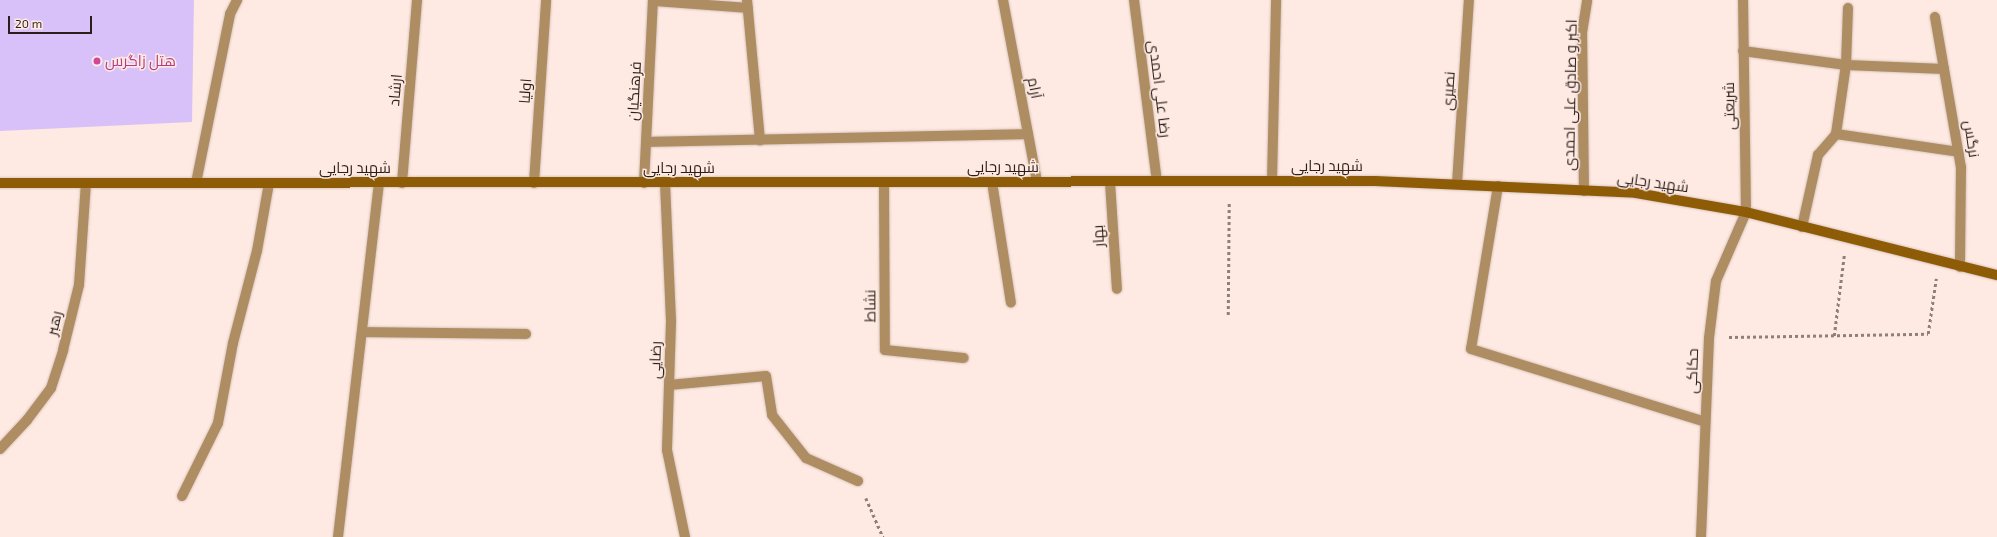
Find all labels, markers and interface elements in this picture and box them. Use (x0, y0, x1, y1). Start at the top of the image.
scale bar (10, 8, 94, 34)
text: 20 m (15, 16, 42, 30)
street label: اکبر و صادق علی احمدی (1560, 19, 1580, 171)
street label: رضا علی احمدی (1145, 39, 1175, 139)
place label: هتل زاگرس (105, 52, 176, 70)
marker: هتل زاگرس (92, 56, 102, 66)
street label: فرهنگیان (623, 61, 645, 121)
street label: نصیری (1438, 71, 1458, 111)
street label: ارشاد (385, 73, 405, 107)
street label: آرام (1024, 76, 1046, 100)
street label: اولیا (515, 78, 535, 104)
street label: شریعتی (1720, 82, 1738, 130)
street label: نرگس (1960, 119, 1984, 159)
street label: شهید رجایی (1291, 157, 1363, 175)
street label: شهید رجایی (967, 158, 1039, 176)
street label: شهید رجایی (319, 159, 391, 177)
street label: شهید رجایی (643, 159, 715, 177)
street label: شهید رجایی (1616, 168, 1690, 196)
street label: بهار (1088, 224, 1108, 248)
street label: نشاط (861, 290, 879, 322)
street label: رهبر (42, 309, 66, 337)
street label: رضایی (645, 341, 665, 379)
street label: حکاکی (1682, 348, 1702, 394)

